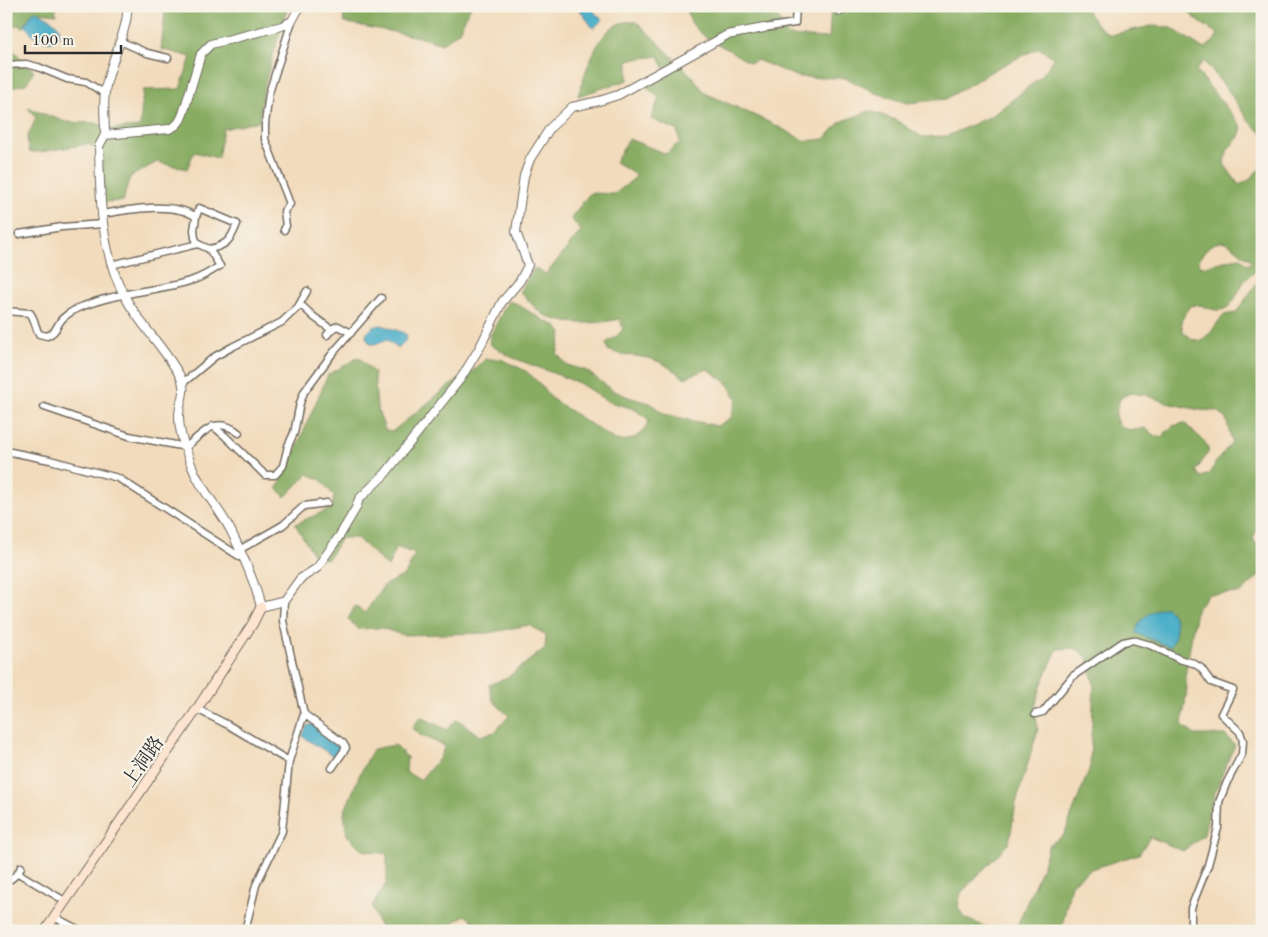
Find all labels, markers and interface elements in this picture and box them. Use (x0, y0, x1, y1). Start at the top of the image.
scale bar (25, 22, 121, 54)
text: 100 m (32, 34, 74, 49)
street label: 上洞路 (118, 732, 168, 791)

